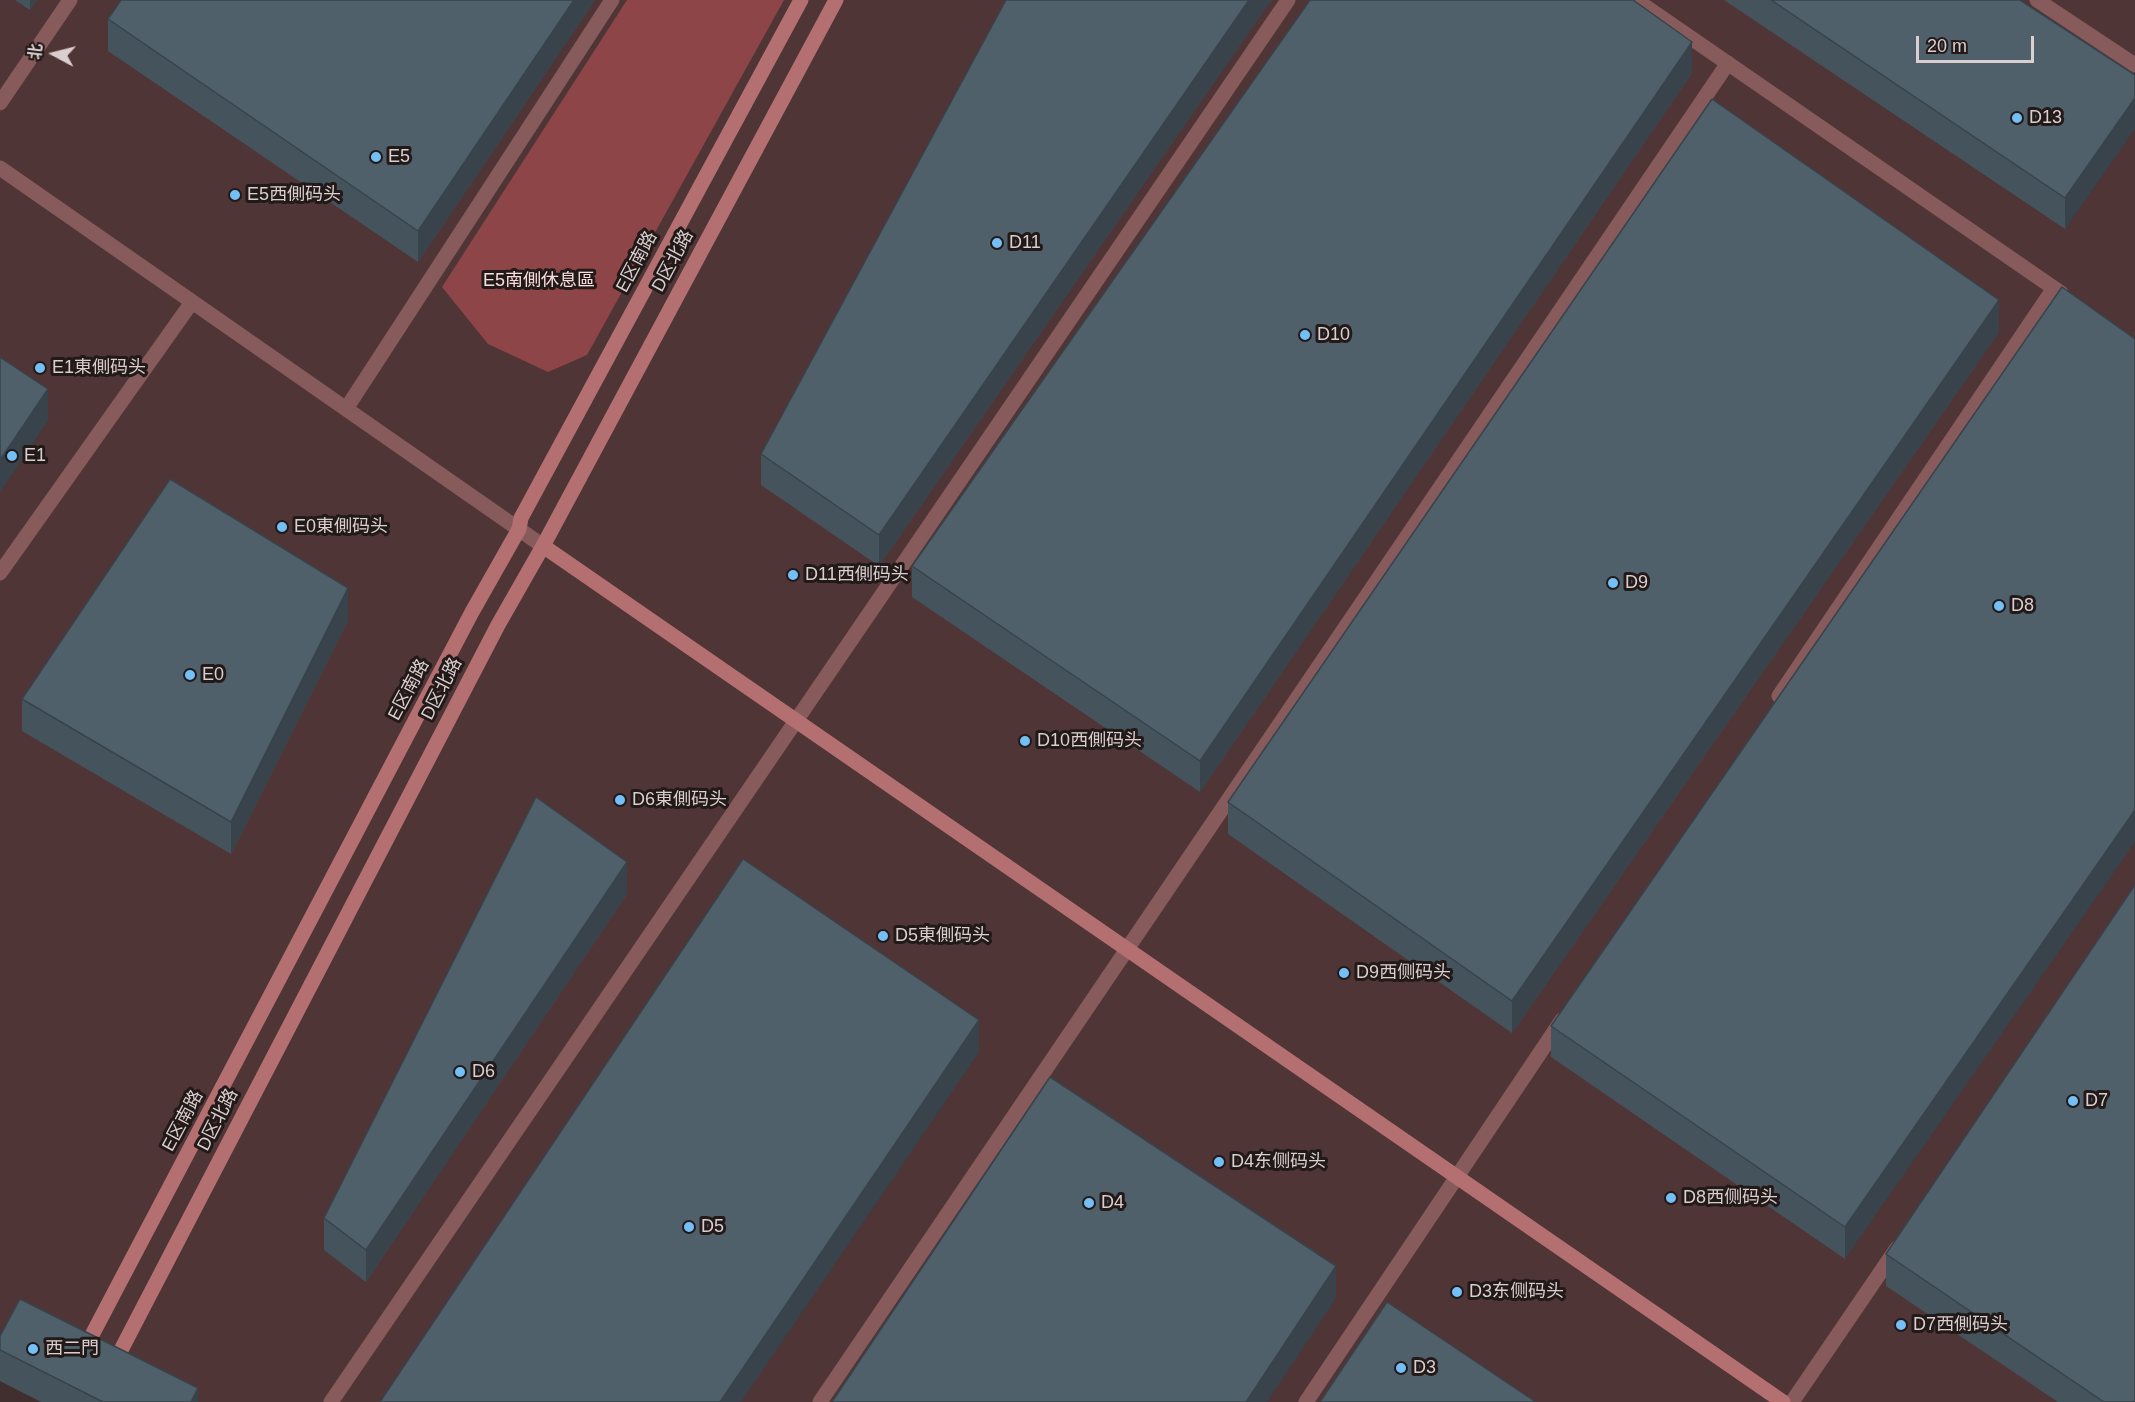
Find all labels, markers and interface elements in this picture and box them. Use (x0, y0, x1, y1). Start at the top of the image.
north arrow (24, 24, 84, 84)
scale bar (1919, 24, 2038, 62)
text: 20 m (1927, 36, 1967, 56)
text: 北 (26, 43, 45, 61)
place label: D13 (2029, 107, 2062, 129)
marker: D13 (2010, 111, 2024, 125)
place label: E5 (388, 146, 410, 168)
marker: E5 (369, 150, 383, 164)
place label: E5西側码头 (247, 184, 341, 206)
marker: E5西側码头 (228, 188, 242, 202)
street label: D区北路 (648, 226, 698, 296)
street label: E区南路 (612, 228, 662, 296)
place label: D11 (1009, 232, 1041, 254)
marker: D11 (990, 236, 1004, 250)
park label: E5南側休息區 (483, 270, 595, 292)
place label: D10 (1317, 324, 1350, 346)
marker: D10 (1298, 328, 1312, 342)
place label: E1東側码头 (52, 357, 146, 379)
marker: E1東側码头 (33, 361, 47, 375)
place label: E1 (24, 445, 46, 467)
marker: E1 (5, 449, 19, 463)
place label: E0東側码头 (294, 516, 388, 538)
marker: E0東側码头 (275, 520, 289, 534)
place label: D11西側码头 (805, 564, 909, 586)
marker: D11西側码头 (786, 568, 800, 582)
place label: D9 (1625, 572, 1648, 594)
marker: D9 (1606, 576, 1620, 590)
place label: D8 (2011, 595, 2034, 617)
marker: D8 (1992, 599, 2006, 613)
street label: D区北路 (417, 654, 467, 724)
street label: E区南路 (384, 656, 434, 724)
place label: E0 (202, 664, 224, 686)
marker: E0 (183, 668, 197, 682)
place label: D10西側码头 (1037, 730, 1142, 752)
marker: D10西側码头 (1018, 734, 1032, 748)
place label: D6東側码头 (632, 789, 727, 811)
marker: D6東側码头 (613, 793, 627, 807)
place label: D5東側码头 (895, 925, 990, 947)
marker: D5東側码头 (876, 929, 890, 943)
place label: D9西侧码头 (1356, 962, 1451, 984)
marker: D9西侧码头 (1337, 966, 1351, 980)
place label: D6 (472, 1061, 495, 1083)
marker: D6 (453, 1065, 467, 1079)
street label: D区北路 (193, 1085, 243, 1155)
street label: E区南路 (158, 1087, 208, 1155)
place label: D7 (2085, 1090, 2108, 1112)
marker: D7 (2066, 1094, 2080, 1108)
place label: D4东侧码头 (1231, 1151, 1326, 1173)
marker: D4东侧码头 (1212, 1155, 1226, 1169)
place label: D8西侧码头 (1683, 1187, 1778, 1209)
marker: D8西侧码头 (1664, 1191, 1678, 1205)
place label: D4 (1101, 1192, 1124, 1214)
marker: D4 (1082, 1196, 1096, 1210)
place label: D5 (701, 1216, 724, 1238)
marker: D5 (682, 1220, 696, 1234)
place label: D3东侧码头 (1469, 1281, 1564, 1303)
marker: D3东侧码头 (1450, 1285, 1464, 1299)
place label: D7西側码头 (1913, 1314, 2008, 1336)
marker: D7西側码头 (1894, 1318, 1908, 1332)
place label: 西二門 (45, 1338, 99, 1360)
marker: 西二門 (26, 1342, 40, 1356)
place label: D3 (1413, 1357, 1436, 1379)
marker: D3 (1394, 1361, 1408, 1375)

